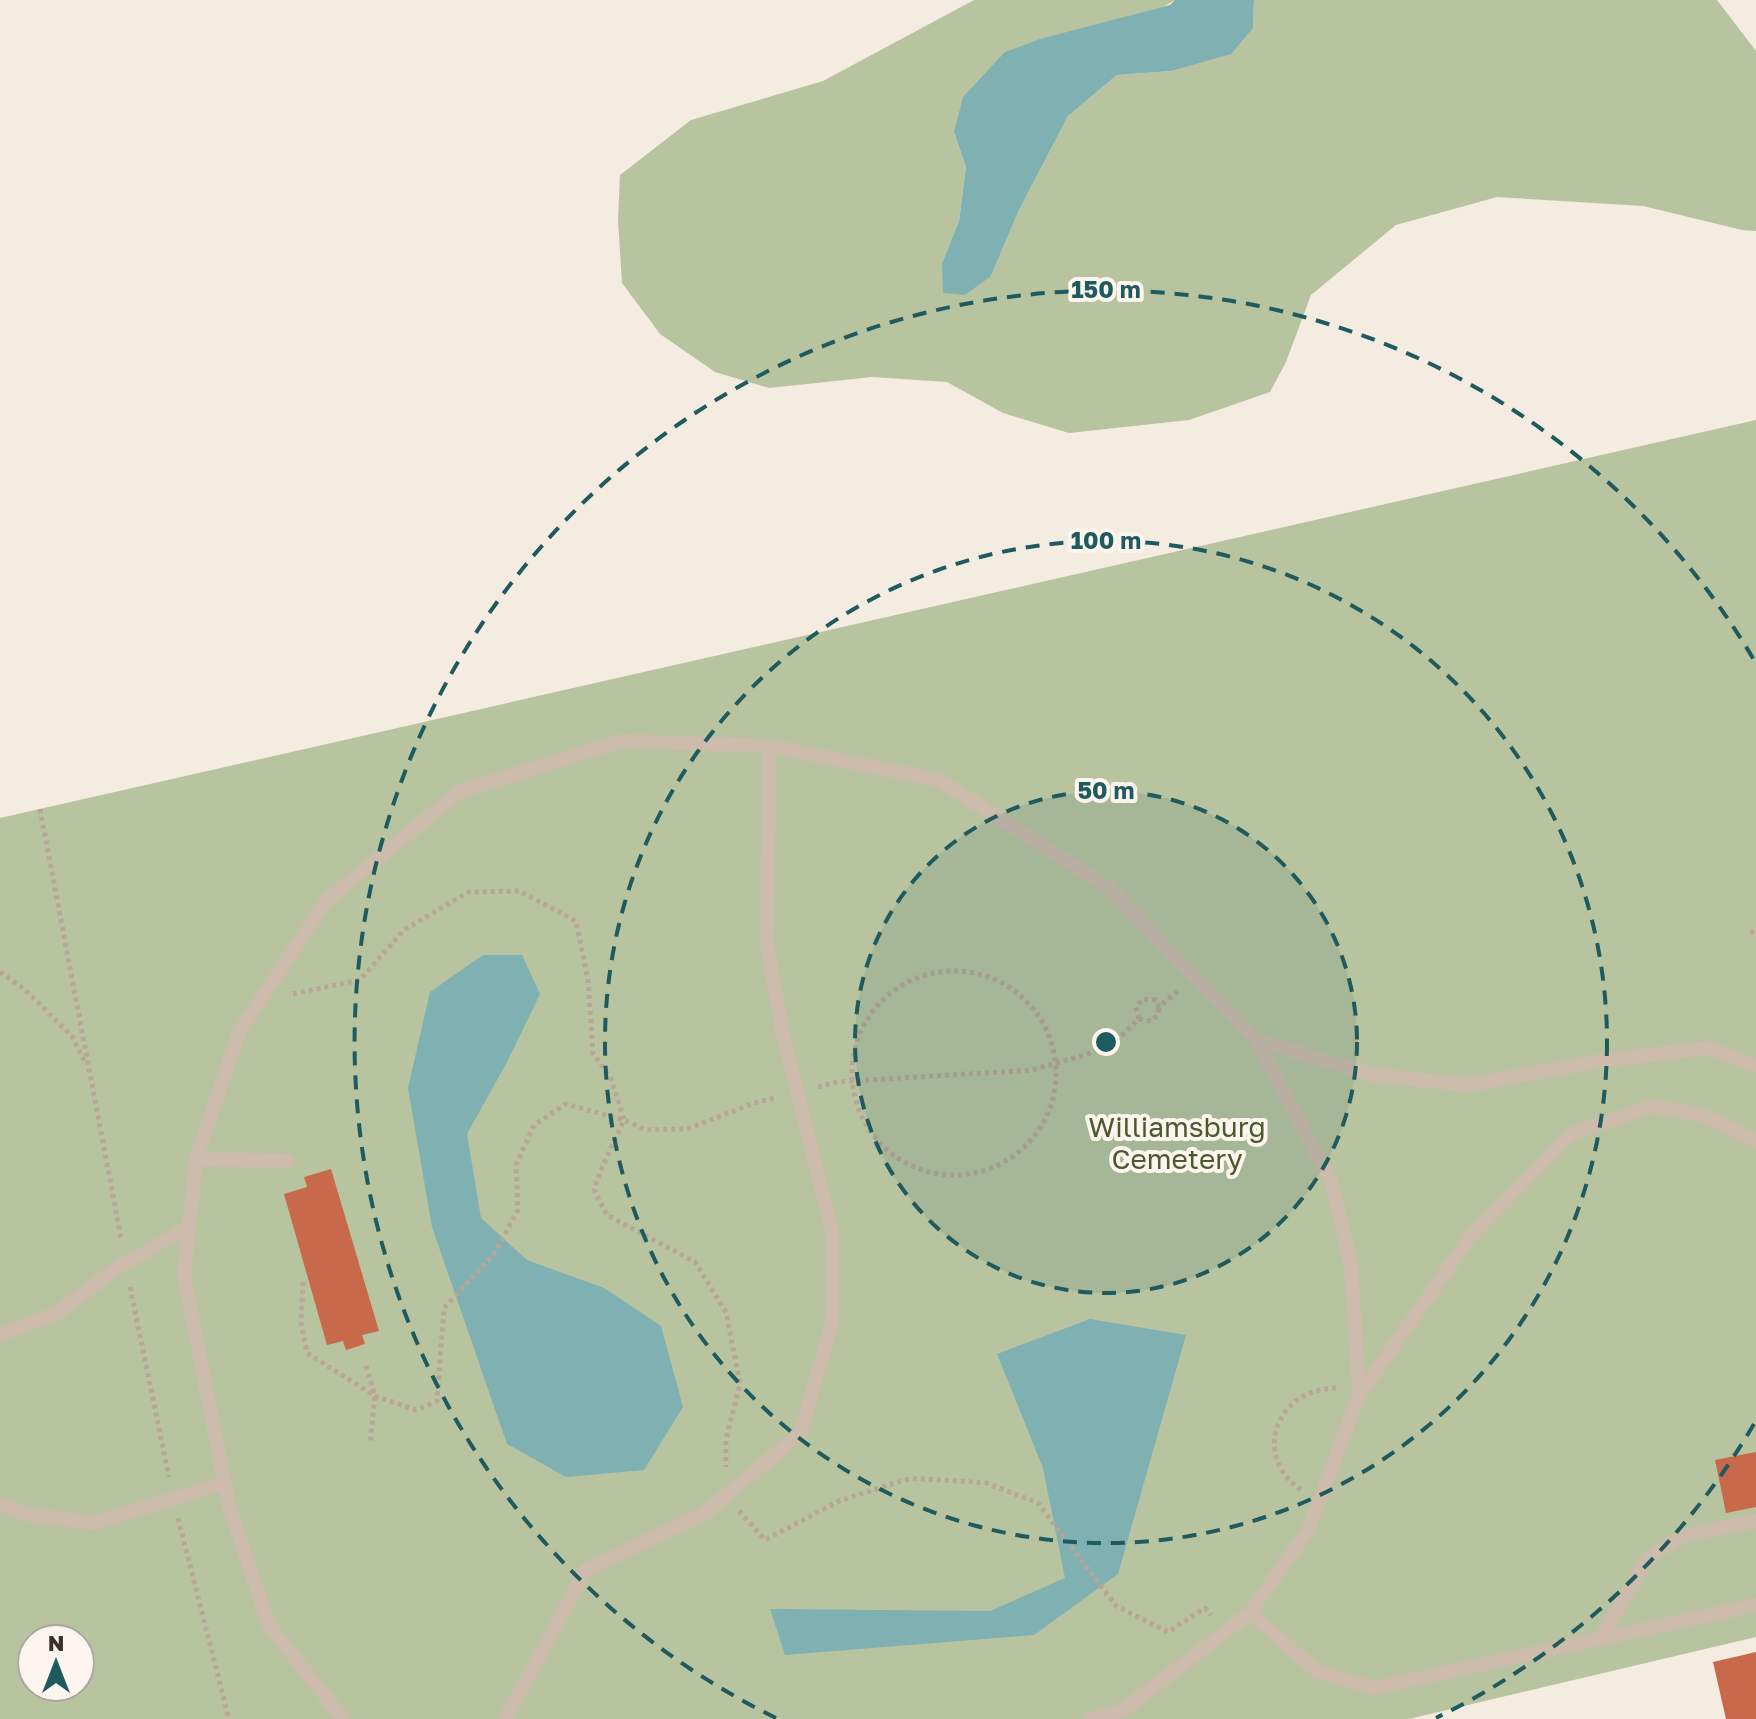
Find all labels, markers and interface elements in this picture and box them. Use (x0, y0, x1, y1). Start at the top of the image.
text: 150 m (1071, 274, 1141, 303)
text: 100 m (1071, 525, 1141, 554)
text: 50 m (1077, 775, 1135, 804)
centre of rings (1092, 1028, 1120, 1056)
park label: Williamsburg Cemetery (1088, 1110, 1266, 1175)
north arrow (16, 1623, 96, 1703)
text: N (48, 1629, 64, 1656)

